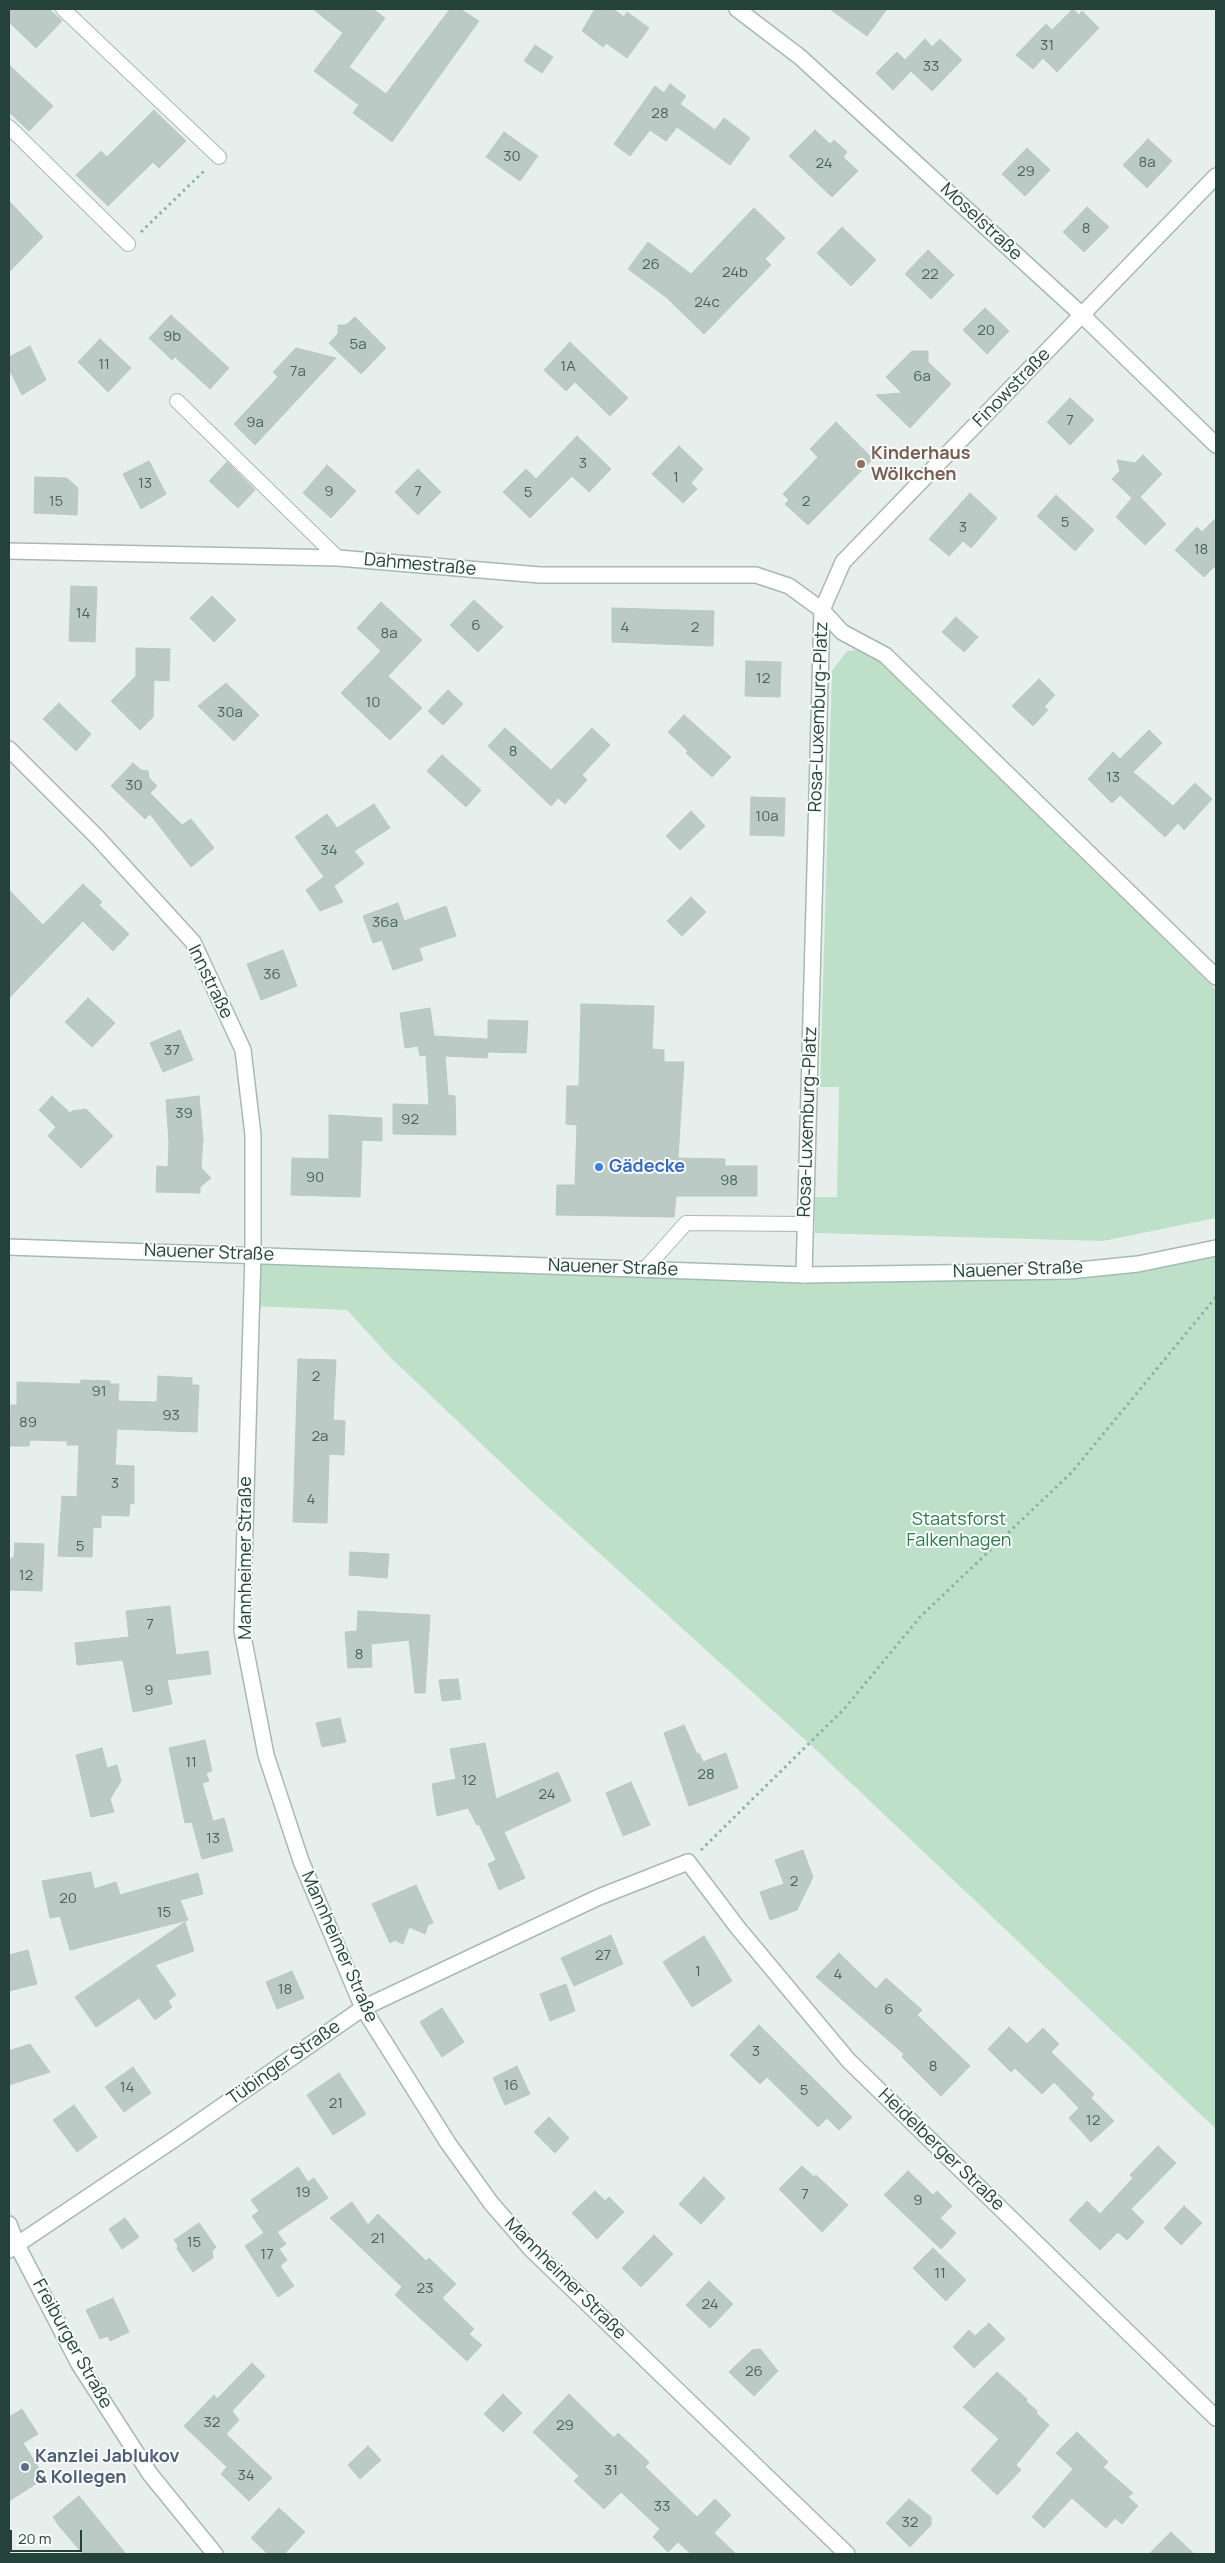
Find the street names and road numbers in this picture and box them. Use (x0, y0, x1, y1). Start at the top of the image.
street label: Moselstraße (936, 179, 1026, 265)
street label: Finowstraße (969, 344, 1055, 432)
street label: Dahmestraße (363, 549, 477, 581)
street label: Rosa-Luxemburg-Platz (805, 621, 833, 813)
street label: Innstraße (183, 941, 237, 1023)
street label: Rosa-Luxemburg-Platz (794, 1026, 822, 1218)
street label: Nauener Straße (144, 1240, 274, 1266)
street label: Nauener Straße (548, 1255, 678, 1281)
street label: Nauener Straße (953, 1257, 1083, 1283)
street label: Mannheimer Straße (235, 1476, 257, 1640)
street label: Mannheimer Straße (296, 1868, 382, 2026)
street label: Tübinger Straße (223, 2016, 345, 2110)
street label: Heidelberger Straße (874, 2084, 1008, 2216)
street label: Mannheimer Straße (500, 2214, 630, 2344)
street label: Freiburger Straße (28, 2276, 116, 2412)

